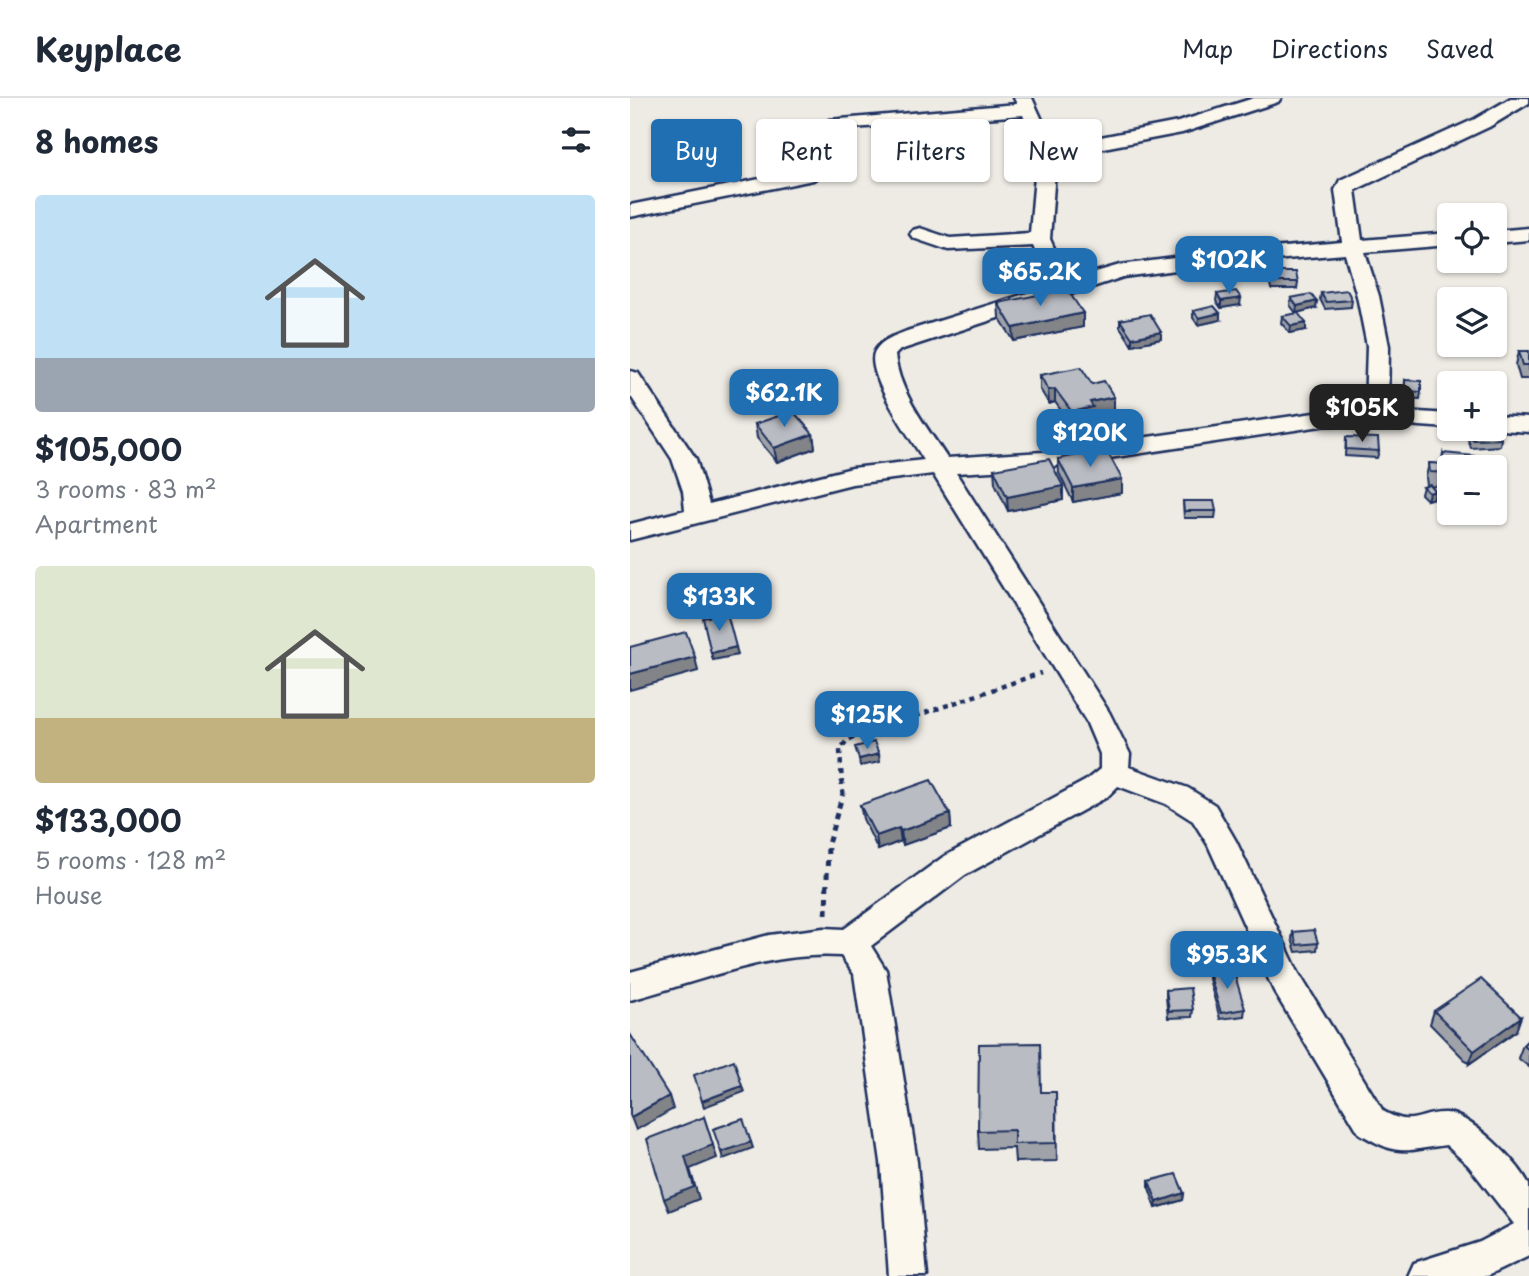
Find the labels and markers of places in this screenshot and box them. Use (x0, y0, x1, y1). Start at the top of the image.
pin: $102K (1180, 236, 1278, 296)
pin: $65.2K (983, 248, 1097, 308)
pin: $62.1K (727, 370, 841, 429)
pin: $105K (1313, 384, 1411, 444)
pin: $120K (1041, 410, 1139, 469)
pin: $133K (670, 574, 768, 633)
pin: $125K (818, 692, 916, 751)
pin: $95.3K (1170, 932, 1284, 991)

